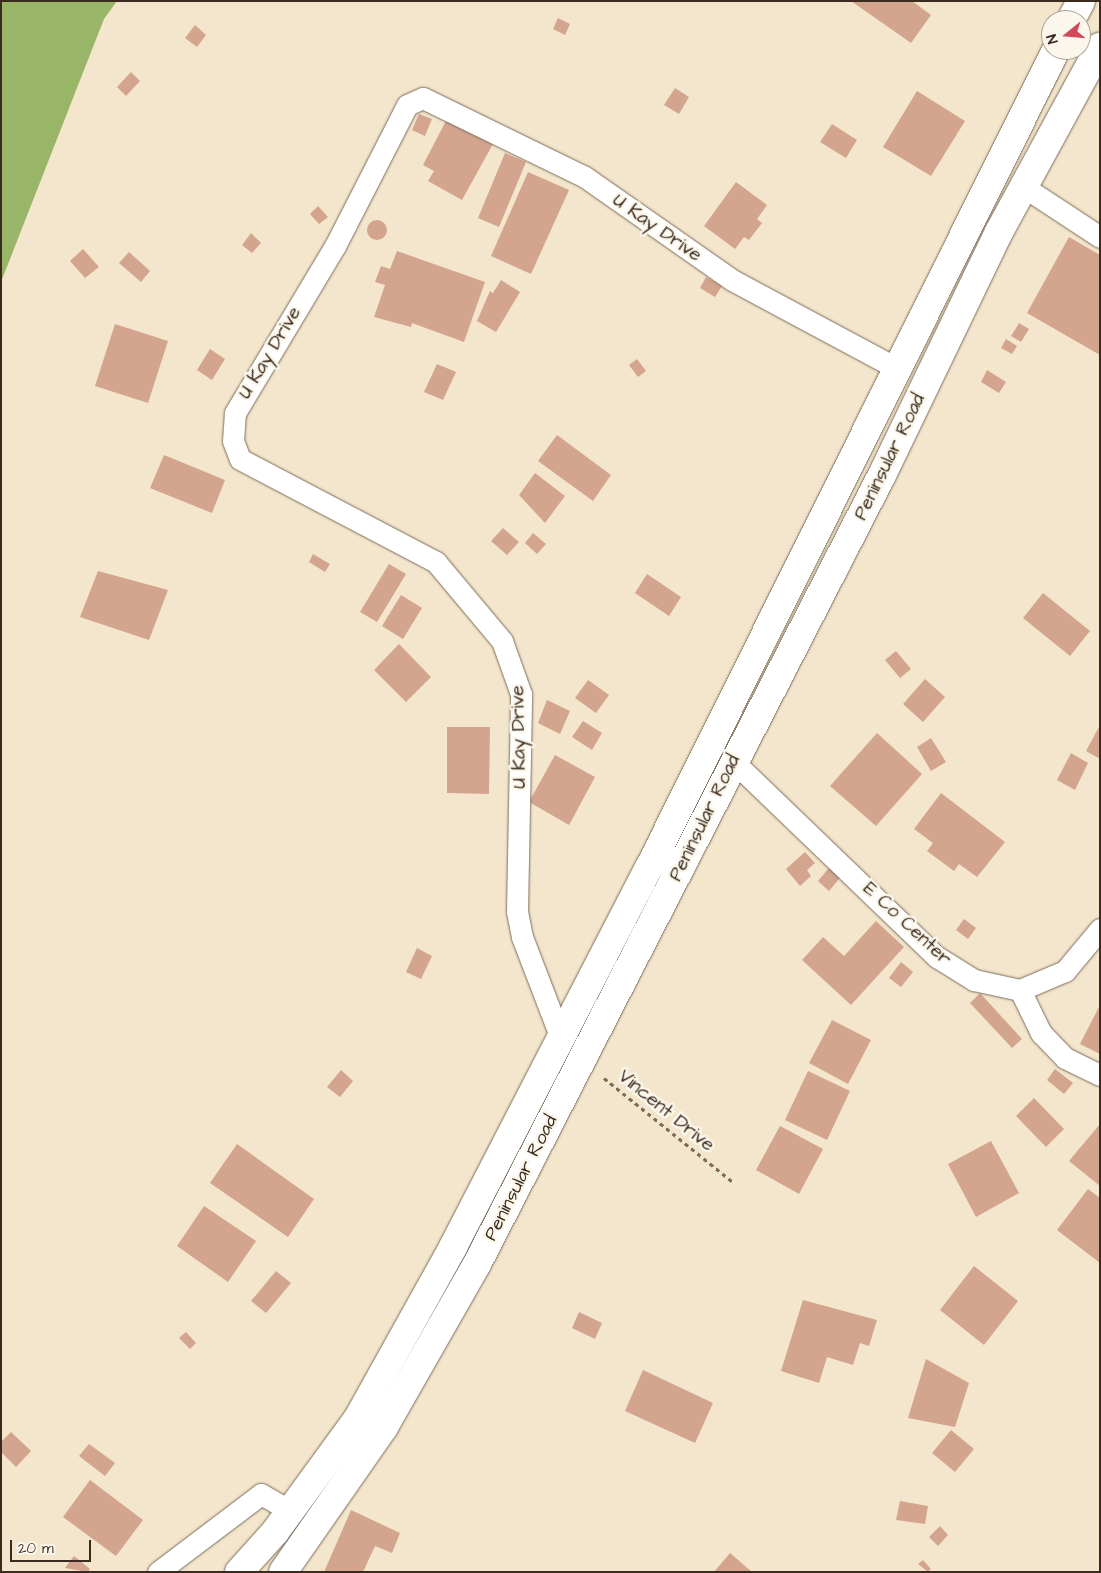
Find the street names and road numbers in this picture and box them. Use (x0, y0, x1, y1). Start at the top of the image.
street label: U Kay Drive (608, 189, 706, 267)
street label: U Kay Drive (234, 303, 306, 403)
street label: Peninsular Road (850, 390, 930, 524)
street label: U Kay Drive (507, 685, 531, 789)
street label: Peninsular Road (665, 751, 745, 885)
street label: E Co Center (858, 877, 956, 971)
street label: Vincent Drive (613, 1065, 719, 1157)
street label: Peninsular Road (480, 1111, 562, 1245)

